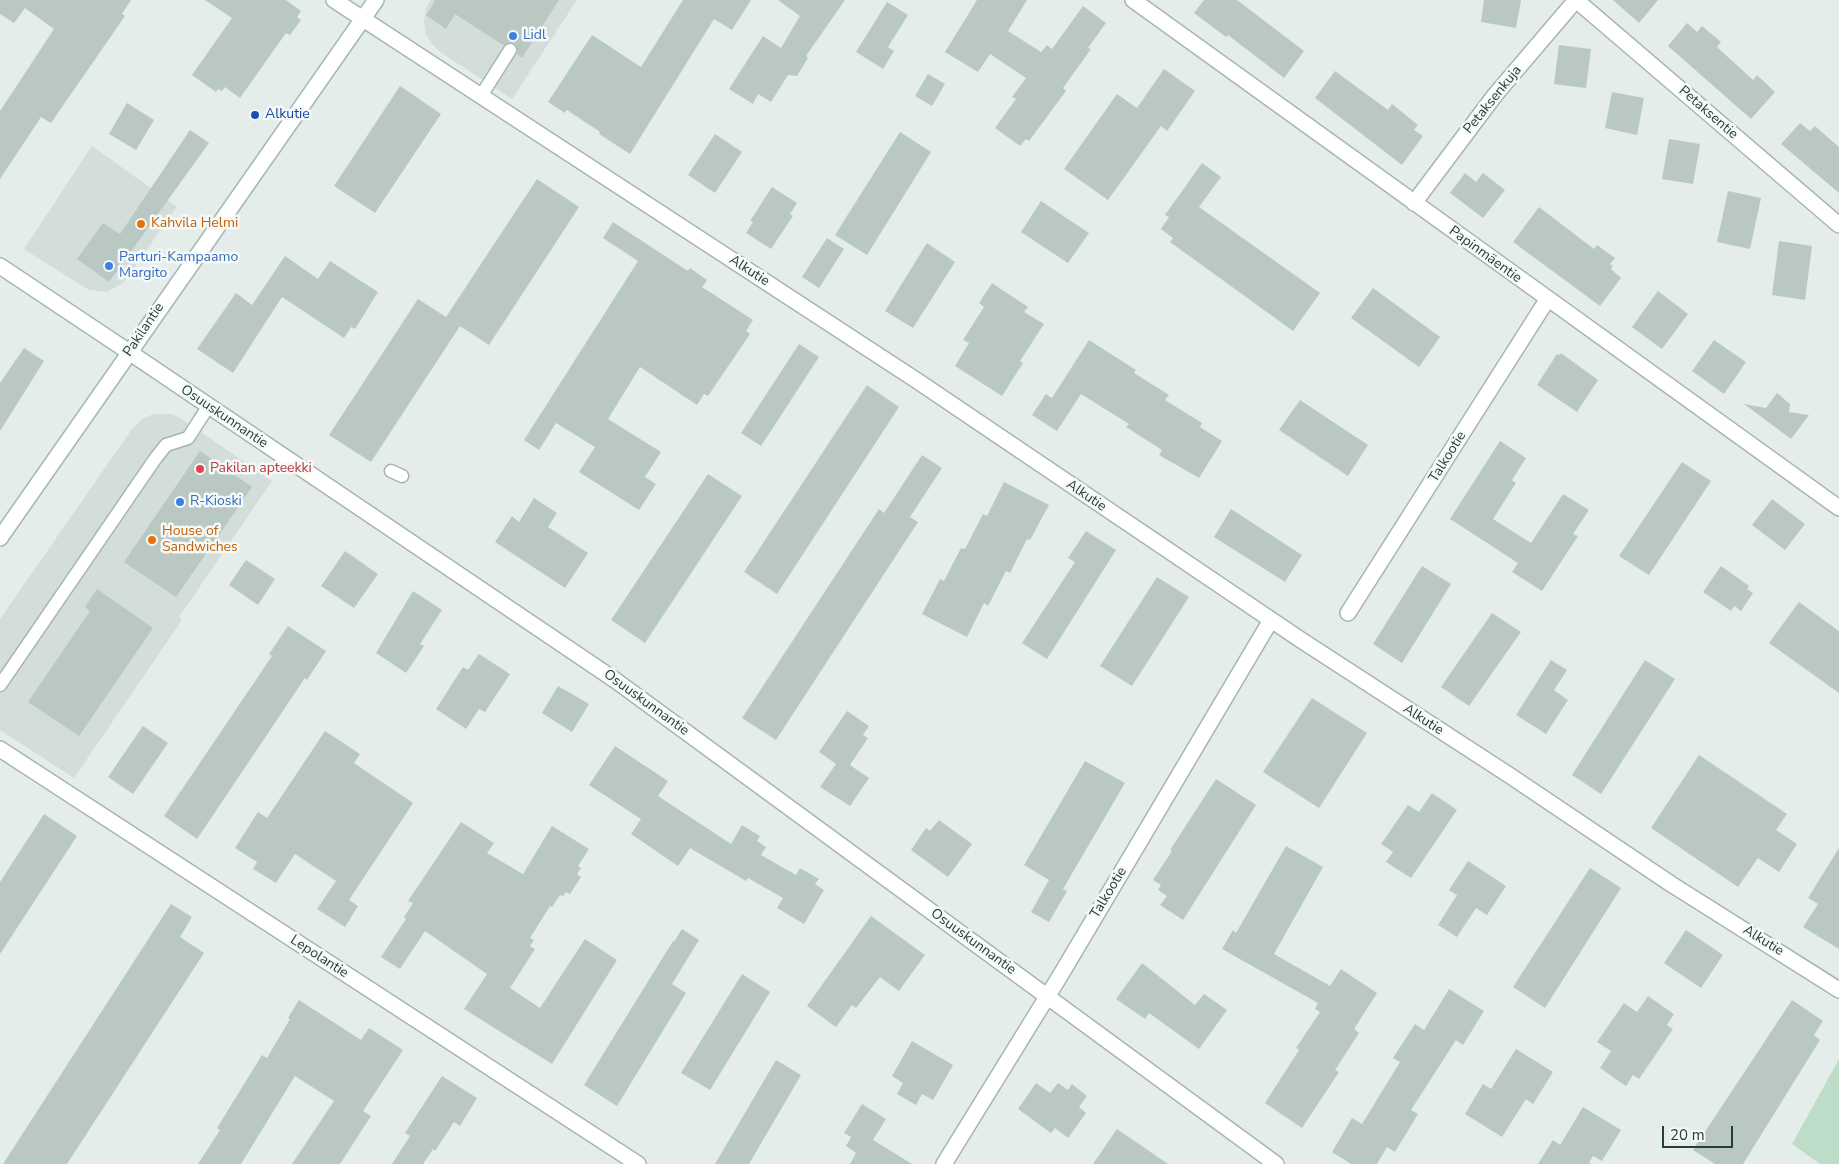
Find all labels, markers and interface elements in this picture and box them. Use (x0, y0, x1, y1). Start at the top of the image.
place label: Lidl (523, 28, 546, 44)
marker: Lidl (507, 30, 519, 42)
street label: Petaksenkuja (1460, 63, 1526, 137)
street label: Petaksentie (1675, 83, 1741, 143)
place label: Alkutie (265, 107, 310, 123)
marker: Alkutie (249, 109, 261, 121)
place label: Kahvila Helmi (151, 216, 238, 232)
marker: Kahvila Helmi (135, 218, 147, 230)
street label: Papinmäentie (1445, 223, 1525, 287)
place label: Parturi-Kampaamo Margito (119, 250, 238, 282)
street label: Alkutie (726, 252, 772, 290)
marker: Parturi-Kampaamo Margito (103, 260, 115, 272)
street label: Pakilantie (120, 300, 168, 360)
street label: Osuuskunnantie (177, 382, 271, 452)
street label: Talkootie (1426, 428, 1470, 486)
place label: Pakilan apteekki (210, 461, 312, 477)
marker: Pakilan apteekki (194, 463, 206, 475)
street label: Alkutie (1063, 477, 1109, 515)
place label: R-Kioski (190, 494, 242, 510)
marker: R-Kioski (174, 496, 186, 508)
place label: House of Sandwiches (162, 524, 238, 556)
marker: House of Sandwiches (146, 534, 158, 546)
street label: Osuuskunnantie (600, 666, 692, 740)
street label: Alkutie (1400, 701, 1446, 739)
street label: Talkootie (1087, 864, 1131, 922)
street label: Osuuskunnantie (927, 905, 1019, 979)
street label: Alkutie (1740, 922, 1786, 960)
street label: Lepolantie (287, 932, 351, 982)
scale bar (1664, 1116, 1735, 1148)
text: 20 m (1670, 1125, 1705, 1145)

